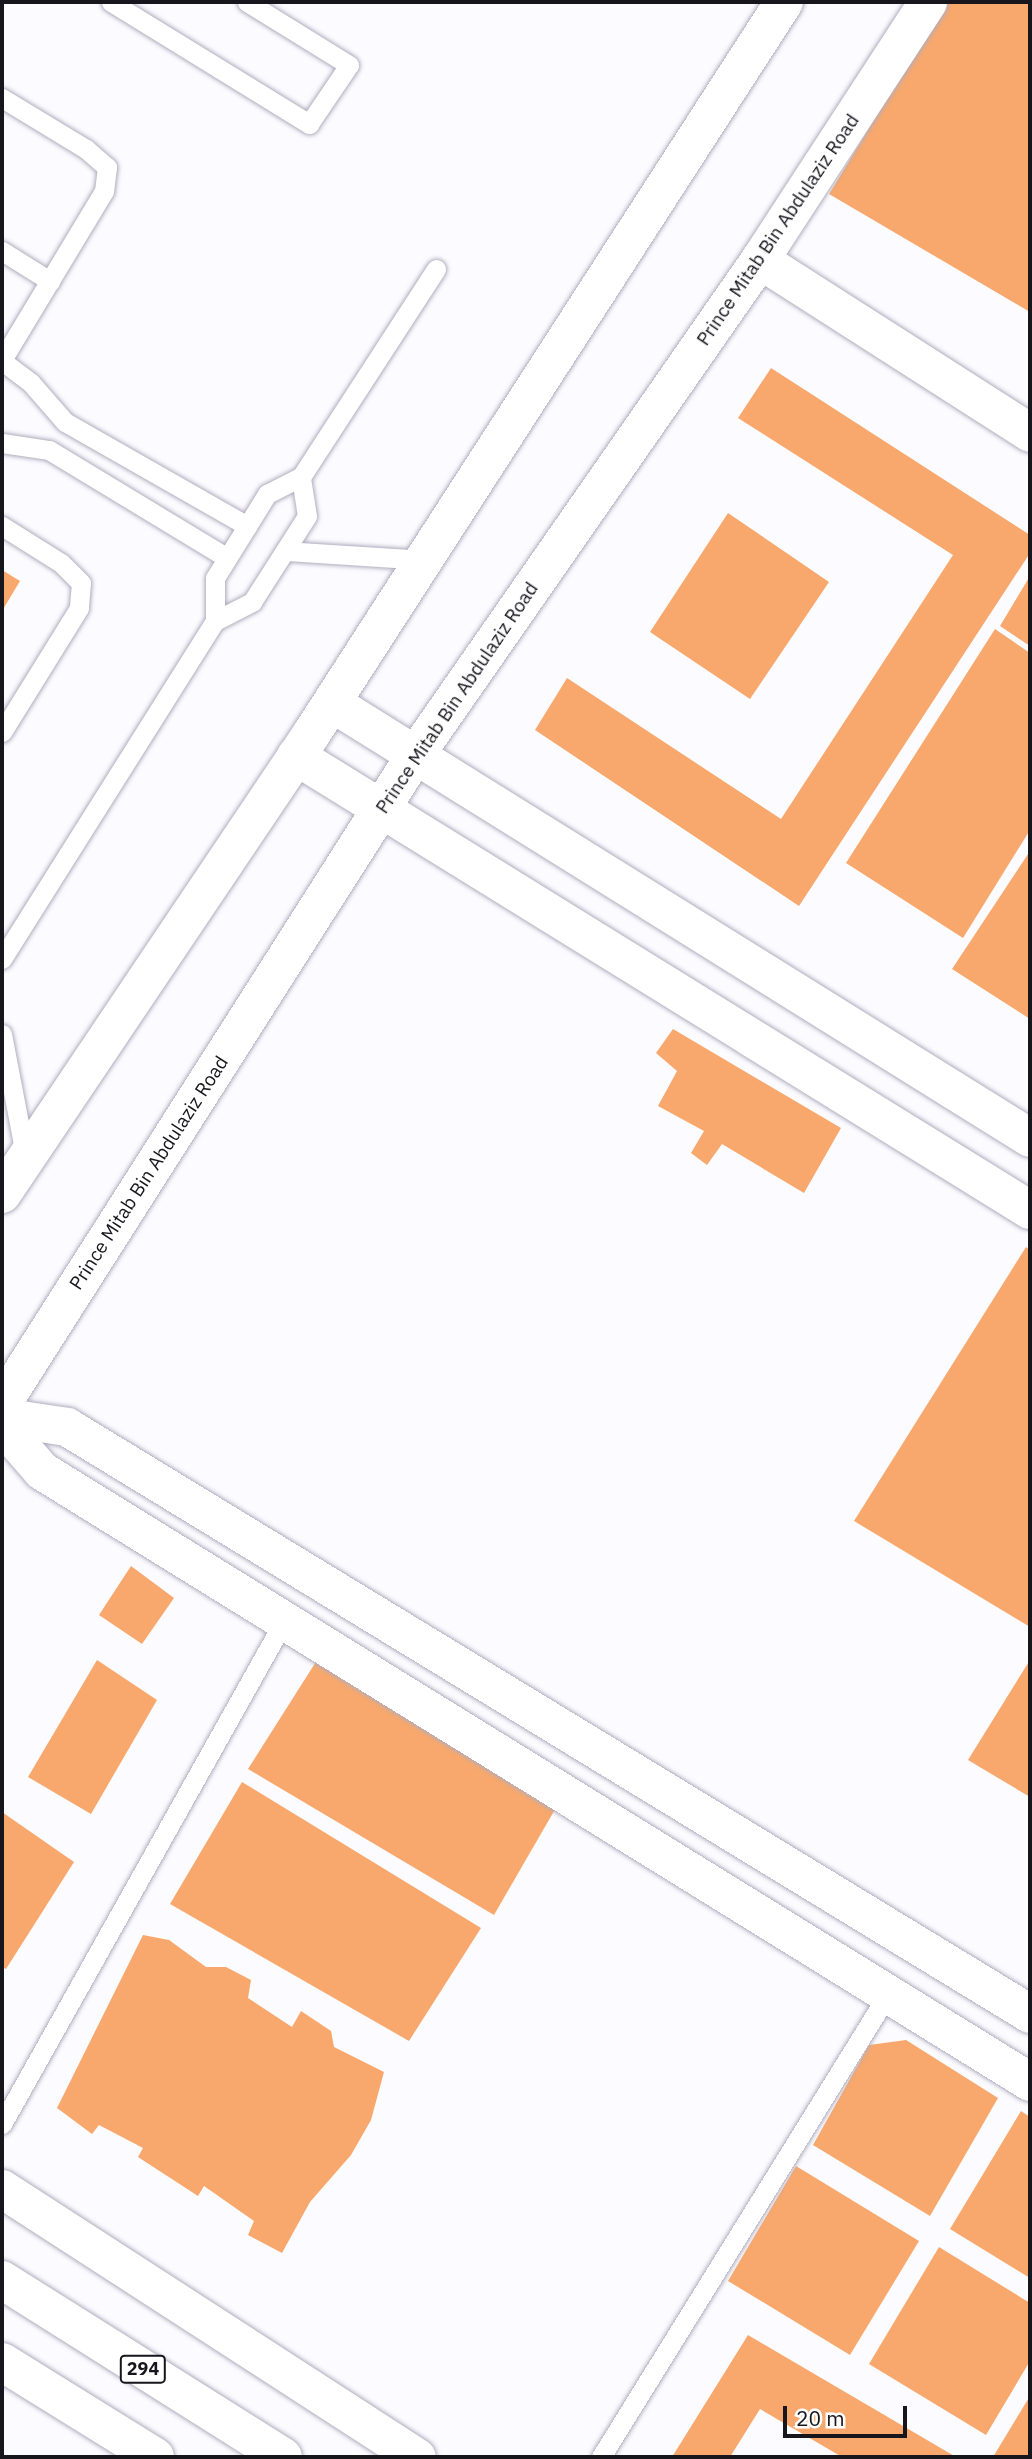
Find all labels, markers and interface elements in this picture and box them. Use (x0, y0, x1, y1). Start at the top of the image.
street label: Prince Mitab Bin Abdulaziz Road (692, 110, 864, 350)
street label: Prince Mitab Bin Abdulaziz Road (371, 578, 543, 818)
street label: Prince Mitab Bin Abdulaziz Road (65, 1052, 233, 1294)
road number: 294 (118, 2354, 168, 2384)
scale bar (787, 2392, 911, 2436)
text: 20 m (796, 2404, 845, 2432)

